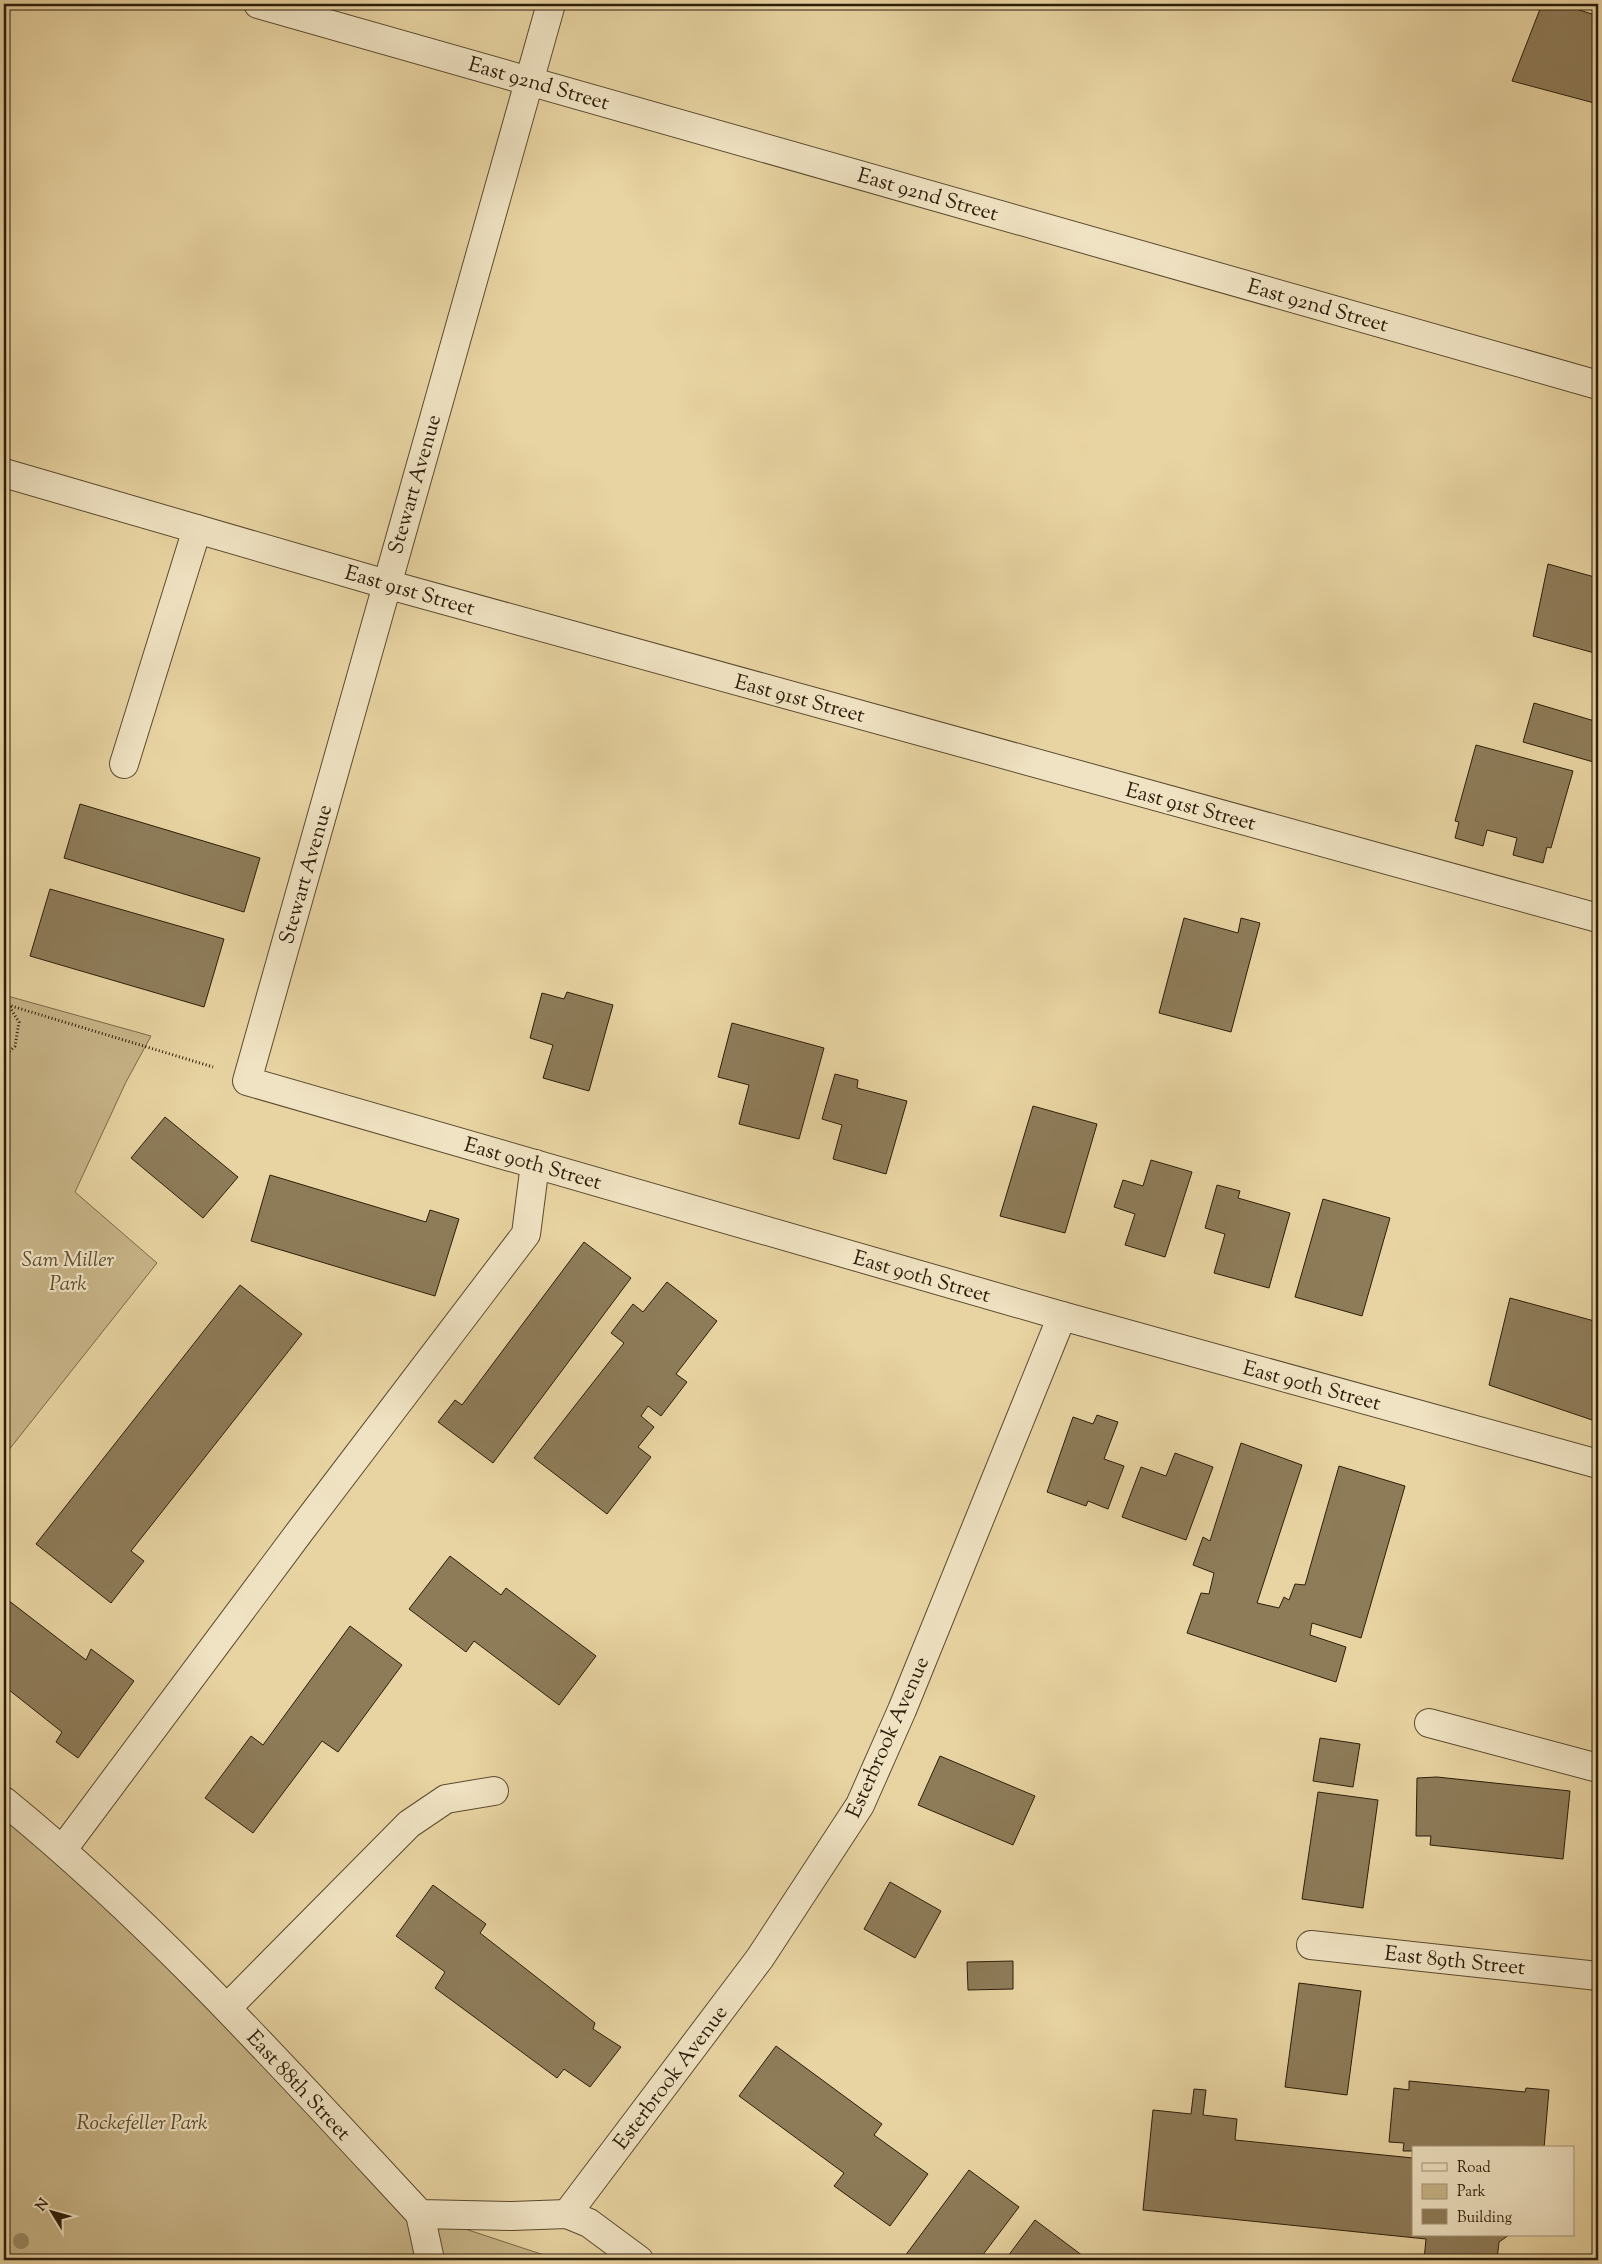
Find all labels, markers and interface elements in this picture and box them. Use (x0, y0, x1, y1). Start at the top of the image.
street label: East 92nd Street (465, 51, 612, 119)
street label: East 92nd Street (854, 162, 1001, 230)
street label: East 92nd Street (1244, 273, 1391, 341)
street label: Stewart Avenue (382, 411, 450, 558)
street label: East 91st Street (341, 559, 478, 625)
street label: East 91st Street (731, 668, 868, 732)
street label: East 91st Street (1122, 776, 1259, 840)
street label: Stewart Avenue (273, 801, 341, 948)
street label: East 90th Street (460, 1131, 605, 1199)
street label: East 90th Street (849, 1244, 994, 1312)
park label: Sam Miller Park (22, 1246, 115, 1300)
street label: East 90th Street (1239, 1354, 1384, 1420)
street label: Esterbrook Avenue (840, 1652, 938, 1823)
street label: East 89th Street (1383, 1940, 1527, 1984)
street label: Esterbrook Avenue (607, 2000, 736, 2157)
street label: East 88th Street (238, 2024, 357, 2148)
park label: Rockefeller Park (76, 2109, 208, 2139)
legend (1412, 2146, 1574, 2236)
text: Road (1457, 2158, 1491, 2179)
text: Park (1457, 2182, 1486, 2203)
north arrow (28, 2186, 78, 2236)
text: N (32, 2195, 55, 2216)
text: Building (1457, 2208, 1512, 2229)

